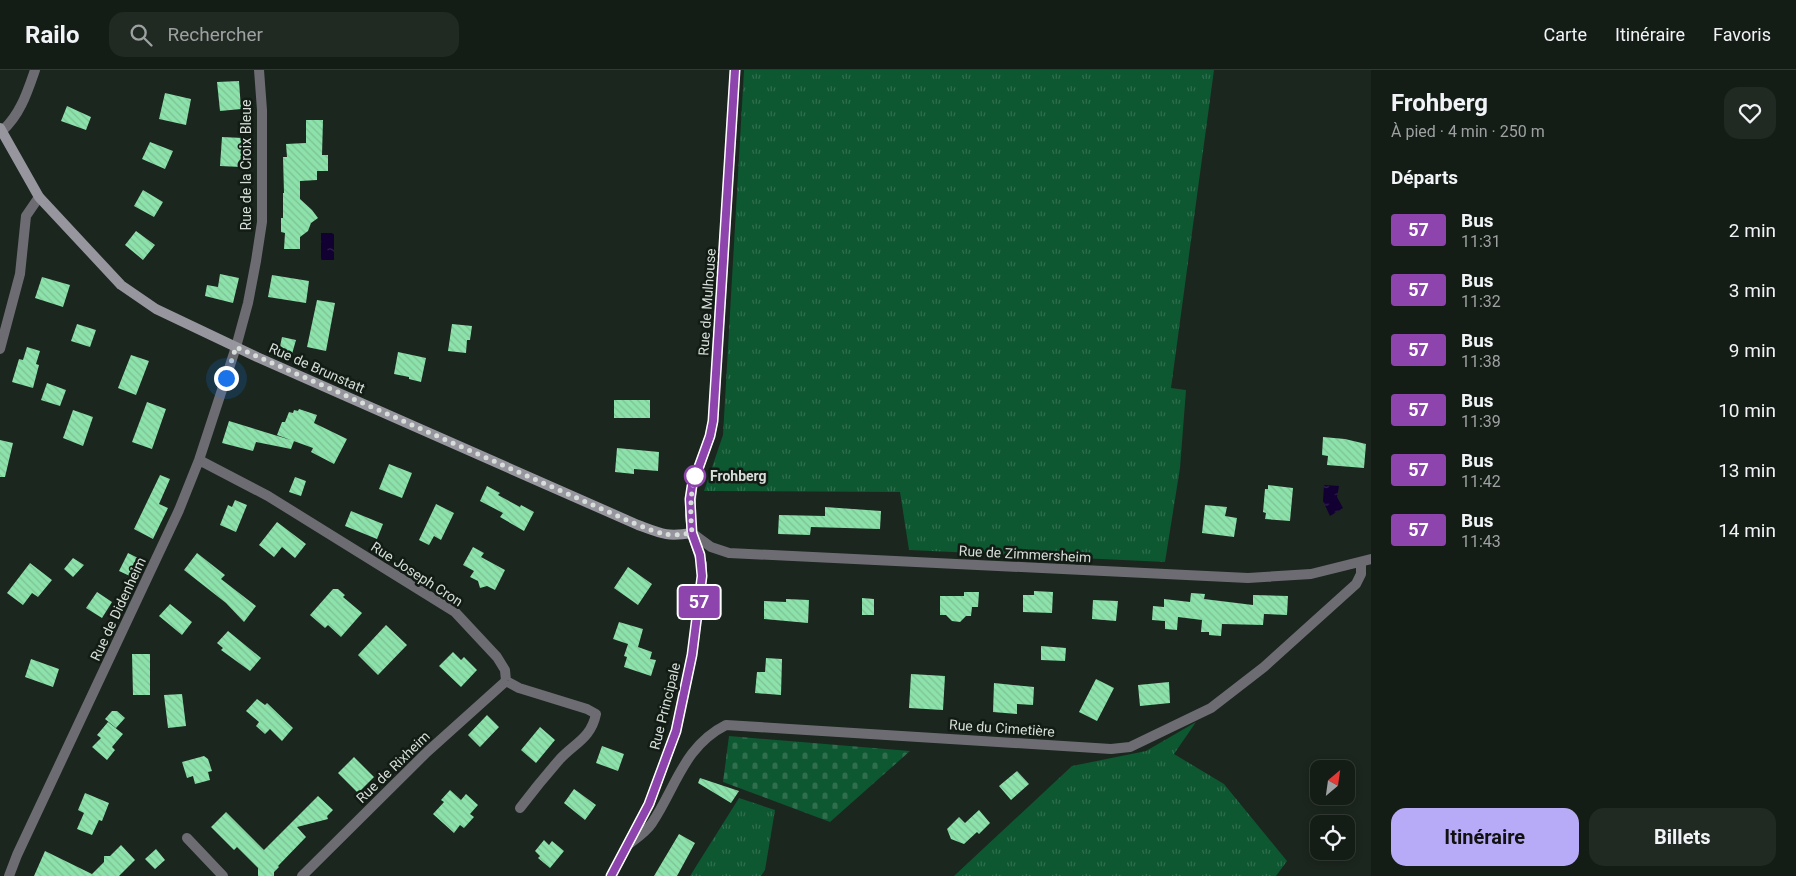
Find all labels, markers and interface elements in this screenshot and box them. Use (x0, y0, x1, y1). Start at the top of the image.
search box (109, 12, 459, 57)
text: Railo (25, 21, 79, 49)
icon: search (127, 21, 155, 49)
text: Rechercher (167, 23, 263, 46)
text: Carte (1544, 24, 1587, 45)
text: Itinéraire (1615, 24, 1685, 45)
text: Favoris (1713, 24, 1771, 45)
button: heart (1724, 87, 1776, 139)
text: Frohberg (1391, 89, 1488, 117)
street label: Rue de la Croix Bleue (238, 100, 254, 230)
text: À pied · 4 min · 250 m (1391, 122, 1545, 141)
text: Départs (1391, 166, 1458, 189)
text: Bus (1461, 209, 1494, 232)
text: 57 (1408, 219, 1429, 240)
text: 2 min (1729, 219, 1776, 242)
text: 11:31 (1461, 232, 1501, 251)
street label: Rue de Mulhouse (695, 248, 719, 356)
text: Bus (1461, 269, 1494, 292)
text: 57 (1408, 279, 1429, 300)
text: 3 min (1729, 279, 1776, 302)
text: 11:32 (1461, 292, 1501, 311)
text: Bus (1461, 329, 1494, 352)
text: 57 (1408, 339, 1429, 360)
text: 9 min (1729, 339, 1776, 362)
street label: Rue de Brunstatt (266, 340, 368, 397)
text: 11:38 (1461, 352, 1501, 371)
your location (214, 366, 239, 391)
text: Bus (1461, 389, 1494, 412)
text: 57 (1408, 399, 1429, 420)
text: 10 min (1718, 399, 1776, 422)
text: 11:39 (1461, 412, 1501, 431)
text: Bus (1461, 449, 1494, 472)
text: 57 (1408, 459, 1429, 480)
text: 13 min (1718, 459, 1776, 482)
marker: Frohberg (684, 465, 706, 487)
place label: Frohberg (710, 468, 767, 484)
text: 11:42 (1461, 472, 1501, 491)
text: Bus (1461, 509, 1494, 532)
text: 57 (1408, 519, 1429, 540)
text: 14 min (1718, 519, 1776, 542)
text: 11:43 (1461, 532, 1501, 551)
street label: Rue Joseph Cron (368, 538, 466, 610)
street label: Rue de Zimmersheim (958, 543, 1092, 565)
street label: Rue de Didenheim (87, 555, 149, 663)
line badge: 57 (676, 586, 722, 618)
text: 57 (689, 591, 709, 612)
street label: Rue Principale (646, 661, 684, 751)
street label: Rue du Cimetière (949, 716, 1055, 740)
street label: Rue de Rixheim (353, 728, 433, 806)
north arrow (1310, 760, 1355, 805)
map controls (1310, 760, 1355, 860)
button: Itinéraire (1391, 808, 1579, 866)
button: Billets (1589, 808, 1776, 866)
button: locate (1310, 815, 1355, 860)

